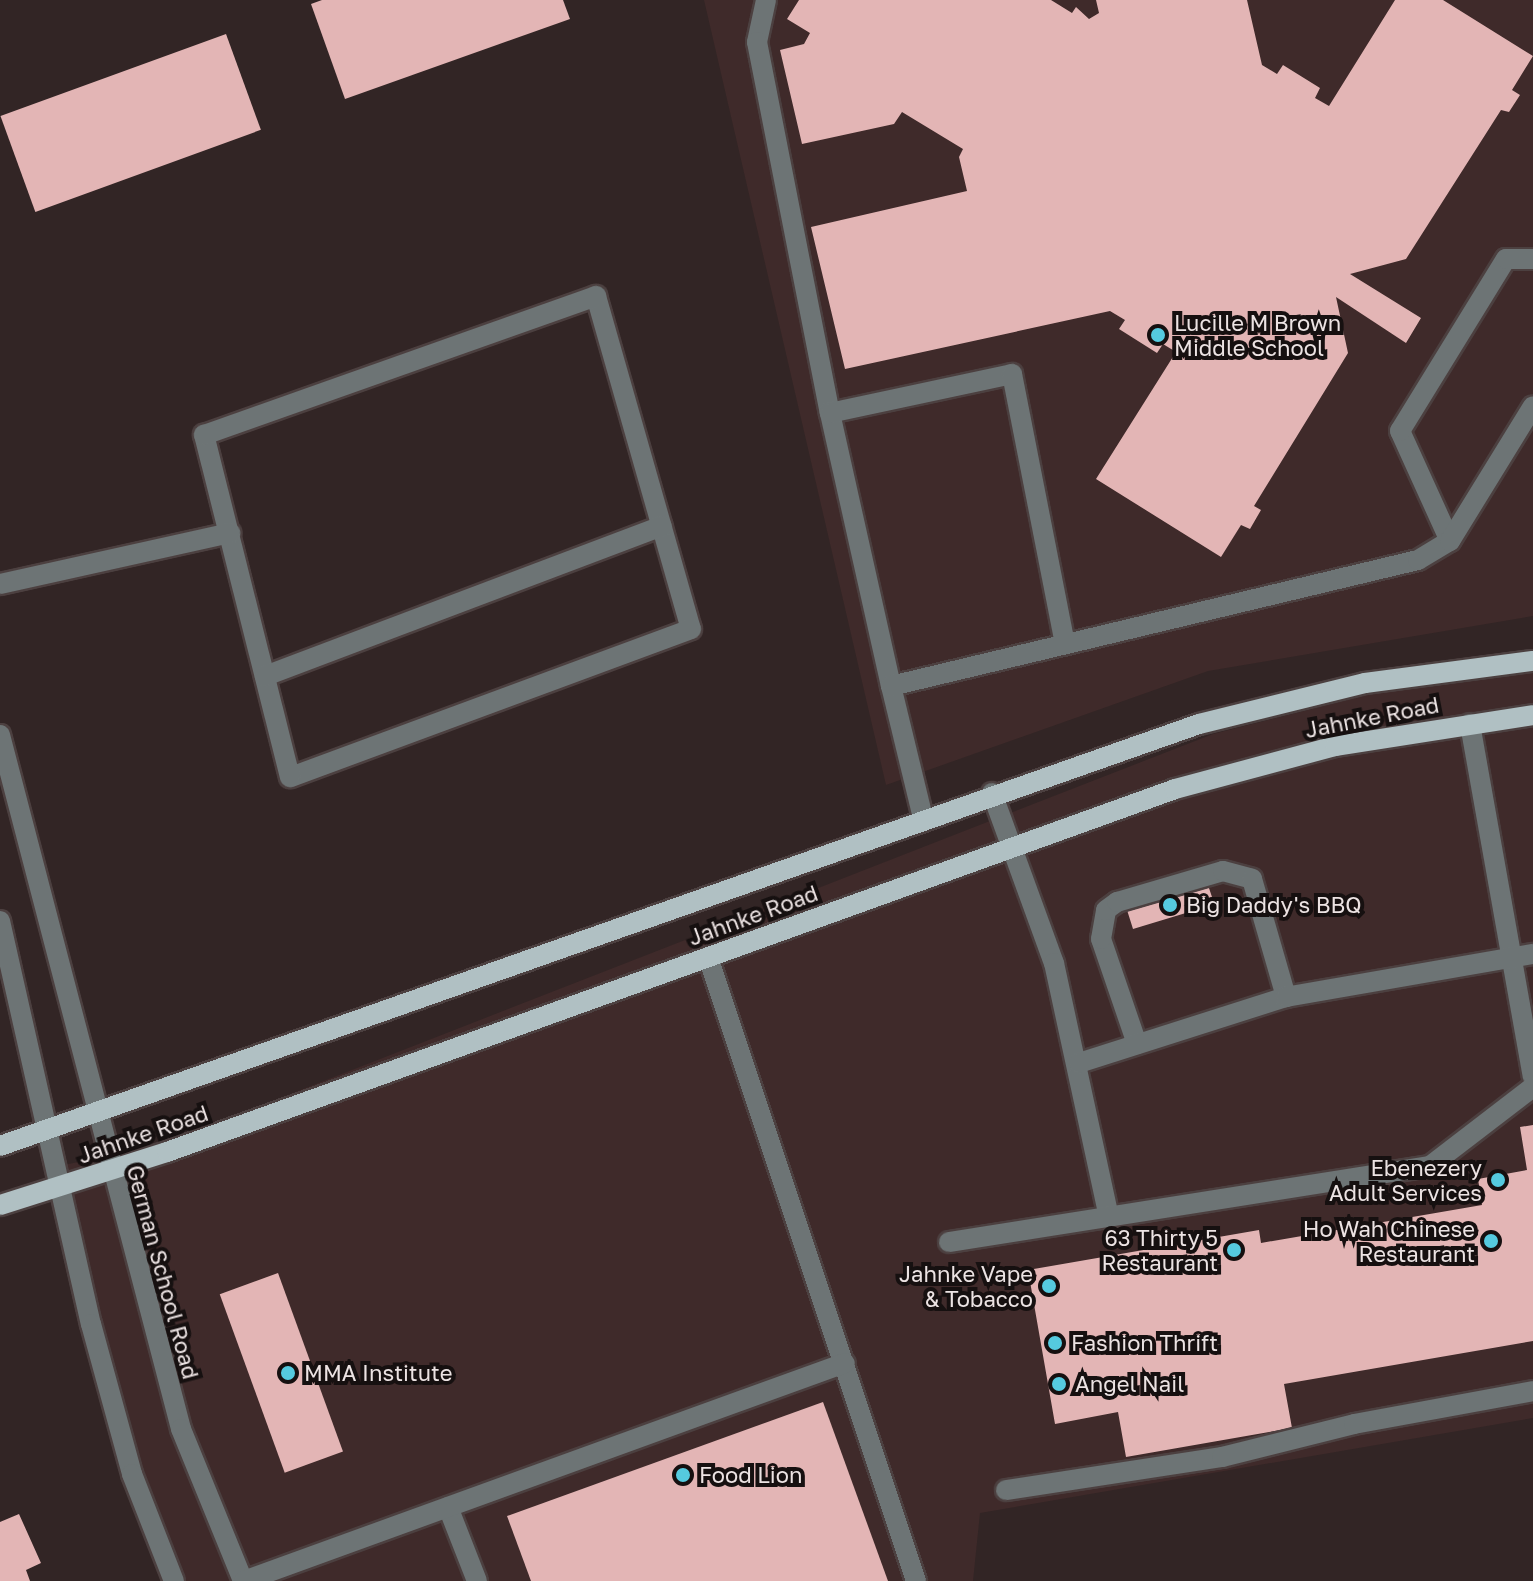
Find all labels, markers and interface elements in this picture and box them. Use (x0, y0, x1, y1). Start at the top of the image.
place label: Lucille M Brown Middle School (1174, 309, 1341, 360)
marker: Lucille M Brown Middle School (1149, 326, 1167, 344)
street label: Jahnke Road (1303, 691, 1441, 743)
street label: Jahnke Road (685, 879, 821, 951)
place label: Big Daddy's BBQ (1186, 892, 1361, 918)
marker: Big Daddy's BBQ (1161, 896, 1179, 914)
street label: Jahnke Road (74, 1099, 212, 1169)
place label: Ebenezery Adult Services (1329, 1154, 1482, 1206)
street label: German School Road (122, 1162, 204, 1382)
marker: Ebenezery Adult Services (1489, 1171, 1507, 1189)
place label: Ho Wah Chinese Restaurant (1303, 1215, 1475, 1266)
place label: 63 Thirty 5 Restaurant (1101, 1224, 1218, 1276)
marker: Ho Wah Chinese Restaurant (1482, 1232, 1500, 1250)
marker: 63 Thirty 5 Restaurant (1225, 1241, 1243, 1259)
place label: Jahnke Vape & Tobacco (899, 1260, 1033, 1312)
marker: Jahnke Vape & Tobacco (1040, 1277, 1058, 1295)
place label: Fashion Thrift (1071, 1330, 1218, 1356)
marker: Fashion Thrift (1046, 1334, 1064, 1352)
place label: MMA Institute (304, 1360, 453, 1386)
marker: MMA Institute (279, 1364, 297, 1382)
place label: Angel Nail (1075, 1371, 1184, 1397)
marker: Angel Nail (1050, 1375, 1068, 1393)
place label: Food Lion (699, 1462, 802, 1488)
marker: Food Lion (674, 1466, 692, 1484)

